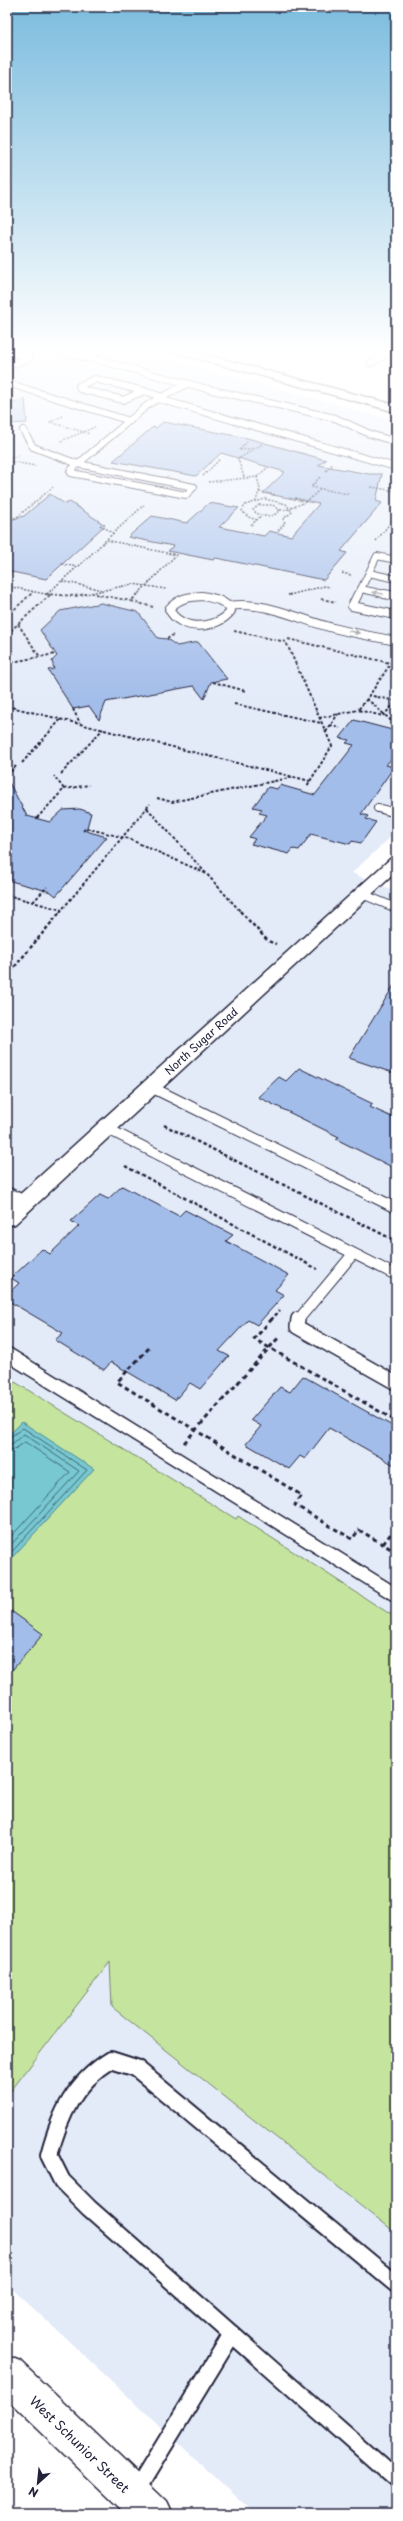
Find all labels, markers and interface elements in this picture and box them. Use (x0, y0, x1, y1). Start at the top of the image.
one-way arrow (372, 589, 385, 595)
one-way arrow (347, 630, 360, 636)
street label: North Sugar Road (160, 1003, 242, 1079)
street label: West Schunior Street (26, 2391, 134, 2497)
north arrow (18, 2463, 58, 2503)
text: N (25, 2483, 41, 2502)

